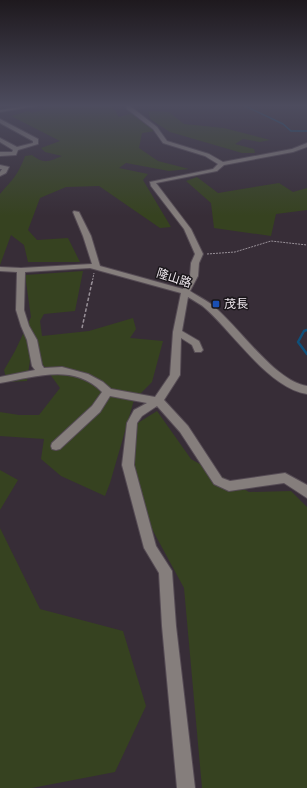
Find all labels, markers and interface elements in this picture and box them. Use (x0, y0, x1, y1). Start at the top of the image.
street label: 隆山路 (155, 266, 193, 290)
place label: 茂長 (224, 297, 248, 311)
marker: 茂長 (211, 299, 221, 309)

